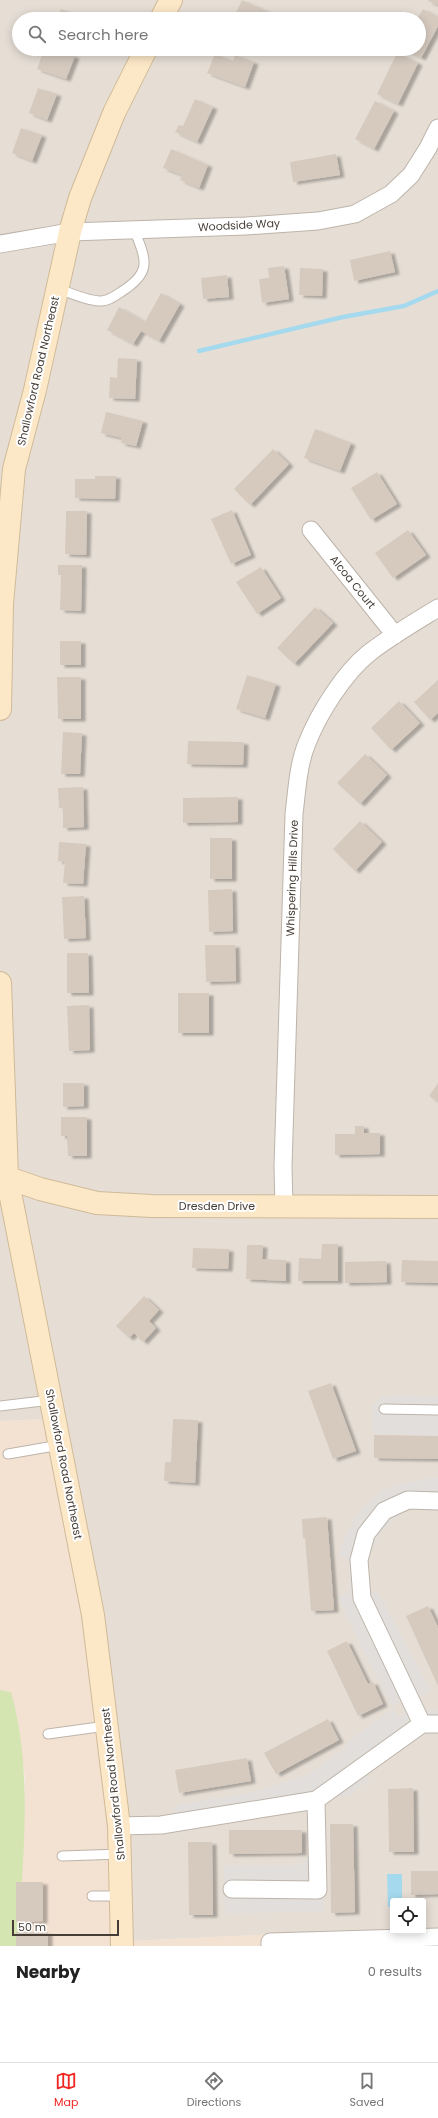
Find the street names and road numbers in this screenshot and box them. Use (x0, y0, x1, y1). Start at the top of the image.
street label: Woodside Way (198, 215, 281, 235)
street label: Shallowford Road Northeast (13, 295, 63, 447)
street label: Alcoa Court (326, 552, 380, 612)
street label: Whispering Hills Drive (282, 819, 302, 937)
street label: Dresden Drive (179, 1198, 255, 1214)
street label: Shallowford Road Northeast (42, 1387, 86, 1541)
street label: Shallowford Road Northeast (97, 1707, 129, 1861)

